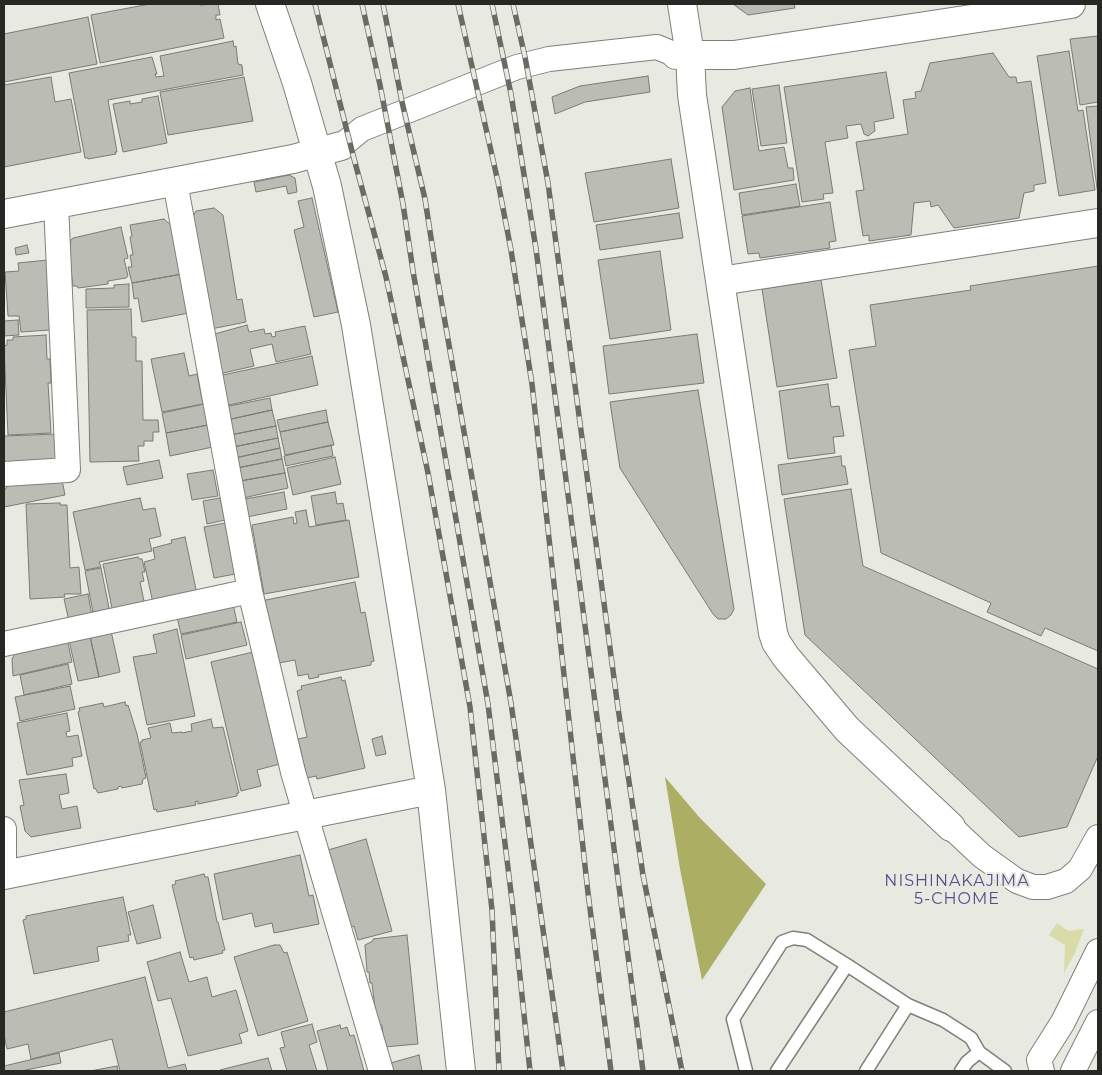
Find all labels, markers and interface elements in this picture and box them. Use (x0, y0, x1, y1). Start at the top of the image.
district label: NISHINAKAJIMA 5-CHOME (883, 871, 1031, 909)

